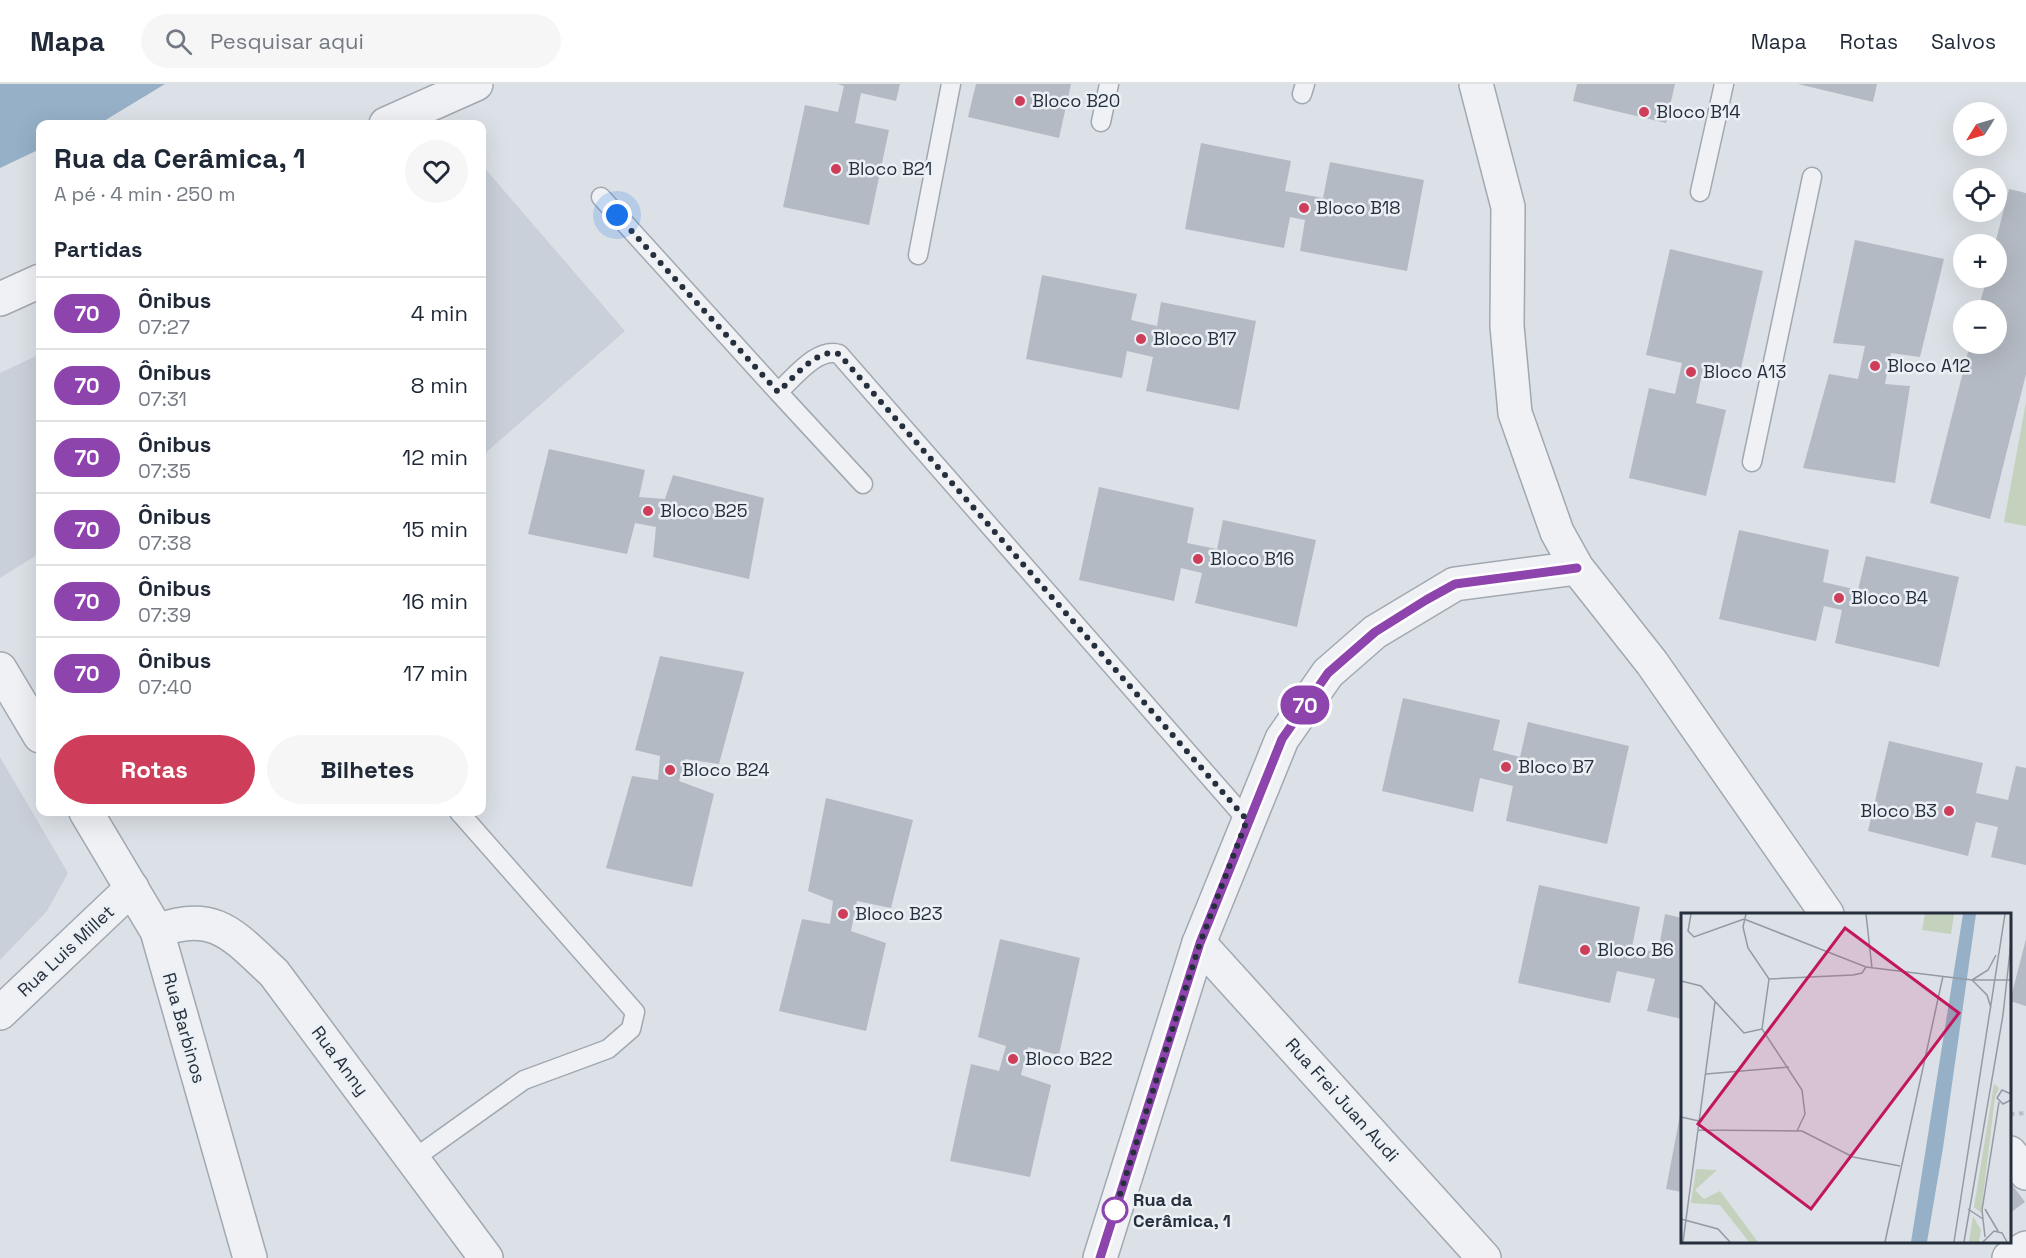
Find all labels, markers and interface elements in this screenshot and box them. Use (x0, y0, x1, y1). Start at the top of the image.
search box (141, 14, 561, 68)
text: Mapa (30, 23, 105, 59)
icon: search (162, 25, 195, 58)
text: Pesquisar aqui (210, 27, 364, 55)
text: Mapa (1751, 28, 1806, 55)
text: Rotas (1839, 28, 1898, 55)
text: Salvos (1931, 28, 1996, 55)
place label: Bloco B20 (1032, 89, 1120, 112)
marker: Bloco B20 (1013, 94, 1027, 108)
place label: Bloco B14 (1656, 100, 1741, 123)
north arrow (1953, 102, 2007, 156)
map controls (1953, 102, 2007, 354)
marker: Bloco B14 (1637, 105, 1651, 119)
text: Rua da Cerâmica, 1 (54, 140, 306, 176)
button: heart (405, 140, 468, 203)
place label: Bloco B21 (848, 157, 932, 180)
marker: Bloco B21 (829, 162, 843, 176)
button: locate (1953, 168, 2007, 222)
text: A pé · 4 min · 250 m (54, 181, 235, 207)
place label: Bloco B18 (1316, 196, 1401, 219)
your location (602, 200, 632, 230)
marker: Bloco B18 (1297, 201, 1311, 215)
button: + (1953, 234, 2007, 288)
text: Partidas (54, 235, 143, 263)
text: Ônibus (138, 286, 211, 314)
text: 4 min (411, 299, 468, 327)
text: 70 (74, 300, 100, 327)
button: − (1953, 300, 2007, 354)
text: 07:27 (138, 314, 190, 340)
place label: Bloco B17 (1153, 327, 1237, 350)
marker: Bloco B17 (1134, 332, 1148, 346)
place label: Bloco A12 (1887, 354, 1970, 377)
text: Ônibus (138, 358, 211, 386)
marker: Bloco A12 (1868, 359, 1882, 373)
place label: Bloco A13 (1703, 360, 1786, 383)
marker: Bloco A13 (1684, 365, 1698, 379)
text: 8 min (411, 371, 468, 399)
text: 70 (74, 372, 100, 399)
text: 07:31 (138, 386, 187, 412)
text: Ônibus (138, 430, 211, 458)
text: 12 min (402, 443, 468, 471)
text: 70 (74, 444, 100, 471)
text: 07:35 (138, 458, 191, 484)
place label: Bloco B25 (660, 499, 747, 522)
text: Ônibus (138, 502, 211, 530)
marker: Bloco B25 (641, 504, 655, 518)
text: 15 min (402, 515, 468, 543)
text: 70 (74, 516, 100, 543)
text: 07:38 (138, 530, 191, 556)
place label: Bloco B16 (1210, 547, 1294, 570)
marker: Bloco B16 (1191, 552, 1205, 566)
text: Ônibus (138, 574, 211, 602)
place label: Bloco B4 (1851, 586, 1928, 609)
text: 16 min (402, 587, 468, 615)
text: 70 (74, 588, 100, 615)
marker: Bloco B4 (1832, 591, 1846, 605)
text: 07:39 (138, 602, 191, 628)
text: Ônibus (138, 646, 211, 674)
text: 17 min (403, 659, 468, 687)
text: 70 (74, 660, 100, 687)
text: 07:40 (138, 674, 192, 700)
line badge: 70 (1278, 686, 1332, 724)
text: 70 (1292, 692, 1318, 719)
button: Rotas (54, 735, 255, 804)
button: Bilhetes (267, 735, 468, 804)
place label: Bloco B7 (1518, 755, 1594, 778)
place label: Bloco B24 (682, 758, 769, 781)
marker: Bloco B7 (1499, 760, 1513, 774)
marker: Bloco B24 (663, 763, 677, 777)
place label: Bloco B3 (1860, 799, 1937, 822)
marker: Bloco B3 (1942, 804, 1956, 818)
street label: Rua Luis Millet (12, 900, 119, 1001)
place label: Bloco B23 (855, 902, 943, 925)
marker: Bloco B23 (836, 907, 850, 921)
inset map (1681, 913, 2011, 1243)
place label: Bloco B6 (1597, 938, 1674, 961)
marker: Bloco B6 (1578, 943, 1592, 957)
street label: Rua Barbinos (158, 970, 211, 1086)
street label: Rua Anny (307, 1021, 374, 1100)
street label: Rua Frei Juan Audi (1281, 1033, 1404, 1166)
place label: Bloco B22 (1025, 1047, 1113, 1070)
marker: Bloco B22 (1006, 1052, 1020, 1066)
place label: Rua da Cerâmica, 1 (1133, 1188, 1231, 1232)
marker: Rua da Cerâmica, 1 (1102, 1197, 1128, 1223)

